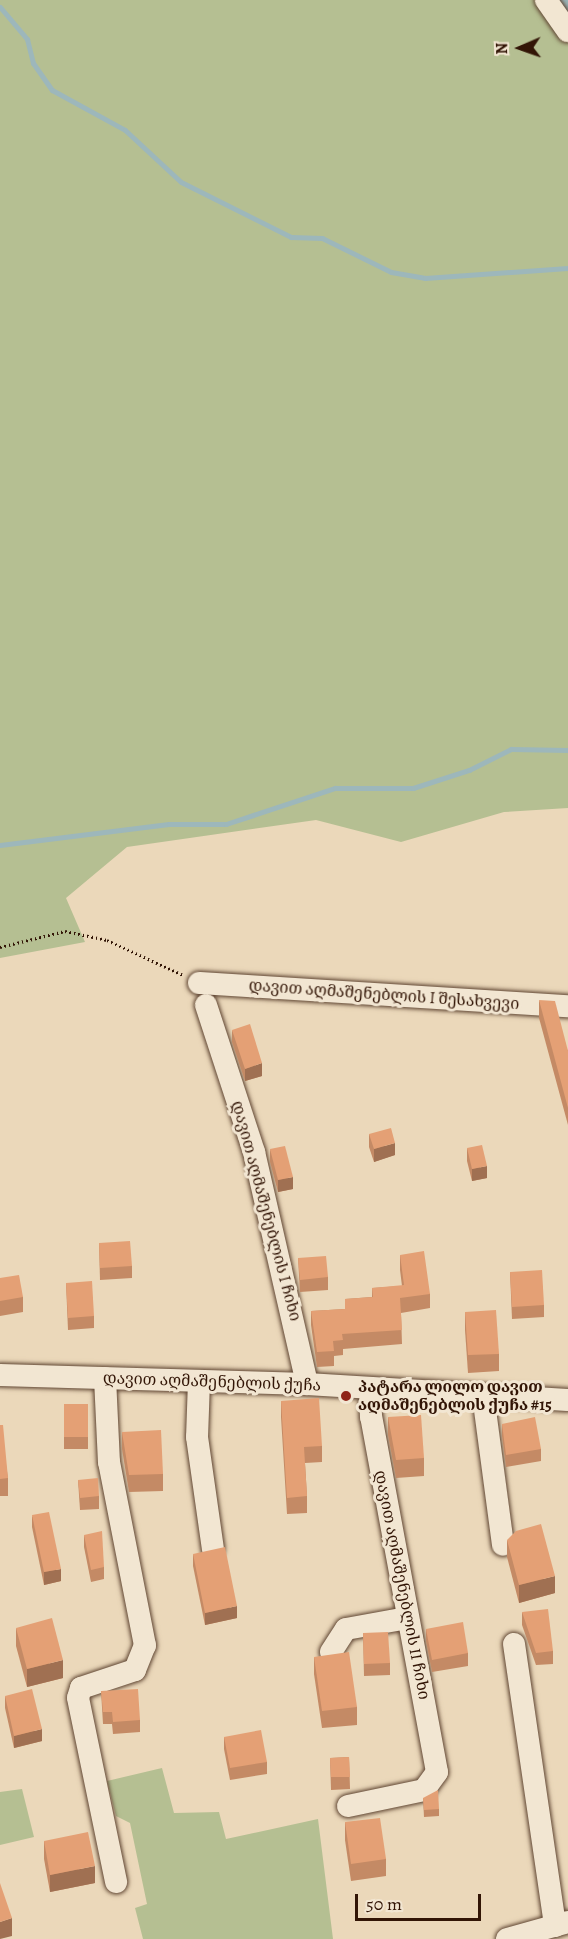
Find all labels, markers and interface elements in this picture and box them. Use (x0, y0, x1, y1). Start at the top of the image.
north arrow (490, 18, 550, 78)
text: N (491, 42, 513, 55)
street label: დავით აღმაშენებლის I შესახვევი (248, 976, 520, 1014)
street label: დავით აღმაშენებლის I ჩიხი (227, 1099, 305, 1323)
street label: დავით აღმაშენებლის ქუჩა (103, 1369, 321, 1395)
place label: პატარა ლილო დავით აღმაშენებლის ქუჩა #15 (358, 1377, 552, 1415)
marker: პატარა ლილო დავით აღმაშენებლის ქუჩა #15 (339, 1389, 353, 1403)
street label: დავით აღმაშენებლის II ჩიხი (370, 1469, 434, 1701)
scale bar (358, 1882, 484, 1920)
text: 50 m (366, 1892, 402, 1916)

